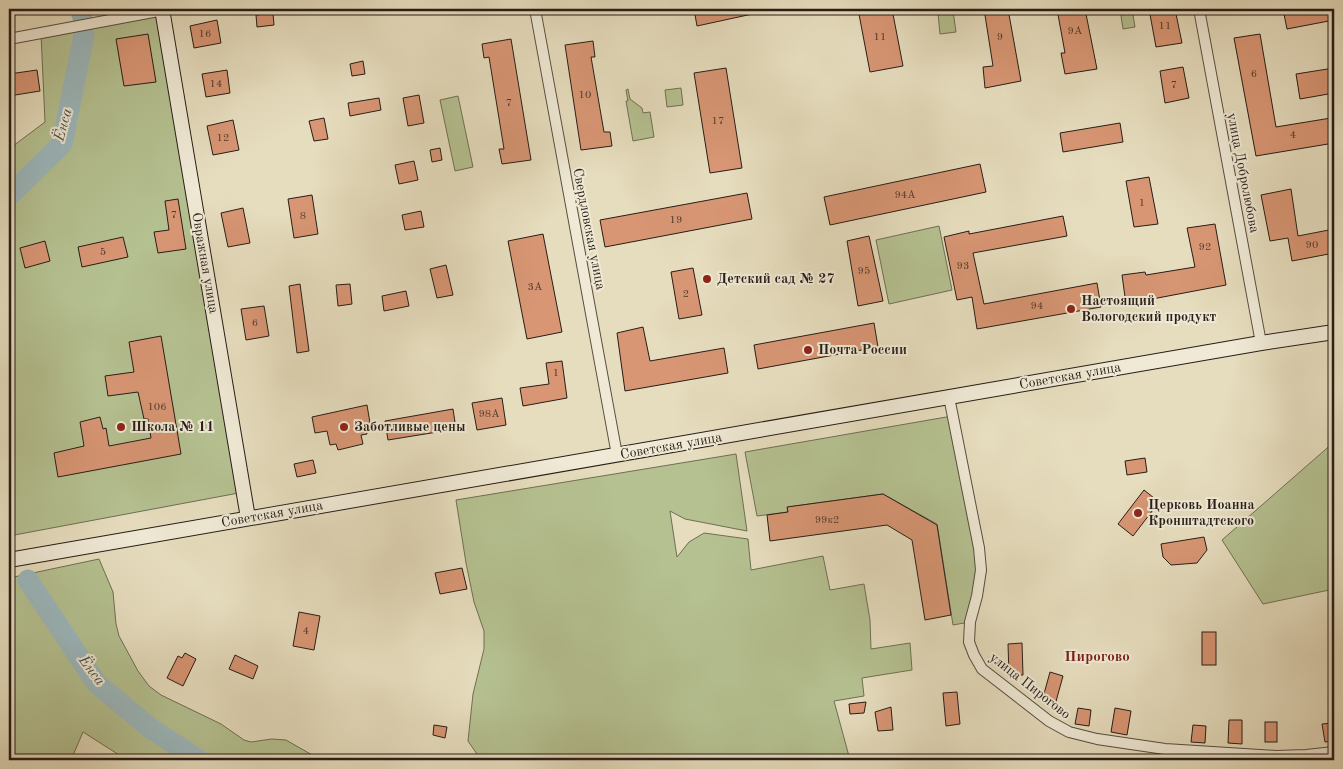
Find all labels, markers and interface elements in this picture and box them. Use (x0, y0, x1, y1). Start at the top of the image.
house number: 11 (1159, 21, 1171, 32)
house number: 9А (1068, 26, 1083, 37)
house number: 16 (199, 29, 211, 40)
house number: 11 (874, 32, 886, 43)
house number: 9 (997, 32, 1003, 43)
house number: 6 (1251, 69, 1257, 80)
house number: 14 (210, 79, 222, 90)
house number: 7 (1171, 80, 1177, 91)
house number: 10 (579, 90, 591, 101)
house number: 7 (506, 98, 512, 109)
water label: Ёнса (49, 106, 76, 144)
street label: улица Добролюбова (1224, 112, 1262, 234)
house number: 17 (712, 116, 724, 127)
house number: 4 (1290, 130, 1296, 141)
house number: 12 (217, 133, 229, 144)
street label: Свердловская улица (570, 167, 608, 291)
house number: 94А (894, 190, 916, 201)
house number: 1 (1139, 198, 1145, 209)
house number: 7 (171, 210, 177, 221)
street label: Овражная улица (189, 211, 221, 315)
house number: 8 (300, 211, 306, 222)
house number: 19 (670, 215, 682, 226)
house number: 90 (1306, 240, 1318, 251)
house number: 92 (1199, 242, 1211, 253)
house number: 5 (100, 247, 106, 258)
house number: 93 (957, 261, 969, 272)
house number: 95 (858, 266, 870, 277)
place label: Детский сад № 27 (717, 272, 835, 286)
marker: Детский сад № 27 (701, 273, 713, 285)
house number: 3А (528, 282, 543, 293)
house number: 2 (683, 289, 689, 300)
place label: Настоящий Вологодский продукт (1081, 294, 1217, 324)
house number: 94 (1031, 301, 1043, 312)
marker: Настоящий Вологодский продукт (1065, 303, 1077, 315)
house number: 6 (252, 318, 258, 329)
place label: Почта России (818, 343, 907, 357)
marker: Почта России (802, 344, 814, 356)
street label: Советская улица (1018, 360, 1122, 392)
house number: 1 (553, 368, 559, 379)
house number: 106 (147, 402, 167, 413)
house number: 98А (478, 409, 500, 420)
place label: Школа № 11 (131, 420, 214, 434)
place label: Заботливые цены (354, 420, 466, 434)
marker: Школа № 11 (115, 421, 127, 433)
marker: Заботливые цены (338, 421, 350, 433)
street label: Советская улица (619, 430, 723, 462)
street label: Советская улица (220, 498, 324, 530)
place label: Церковь Иоанна Кронштадтского (1148, 498, 1255, 528)
marker: Церковь Иоанна Кронштадтского (1132, 507, 1144, 519)
house number: 99к2 (815, 515, 839, 526)
house number: 4 (303, 626, 309, 637)
street label: улица Пирогово (987, 650, 1073, 722)
district label: Пирогово (1064, 650, 1130, 665)
water label: Ёнса (74, 651, 109, 689)

